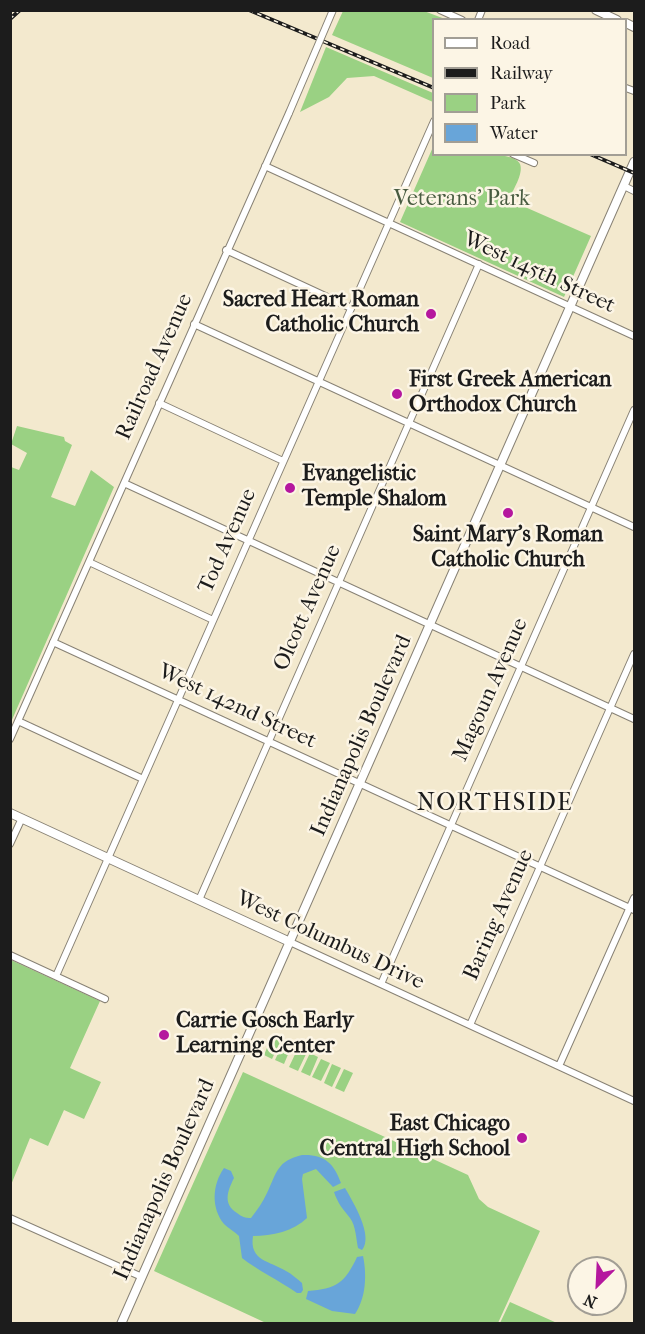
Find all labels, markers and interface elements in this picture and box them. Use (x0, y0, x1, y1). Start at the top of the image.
legend (432, 18, 627, 156)
text: Road (490, 33, 530, 54)
text: Railway (490, 63, 553, 84)
text: Park (490, 93, 526, 114)
text: Water (490, 123, 538, 144)
park label: Veterans' Park (394, 187, 530, 213)
street label: West 145th Street (459, 226, 619, 320)
place label: Sacred Heart Roman Catholic Church (223, 288, 419, 340)
street label: Railroad Avenue (111, 290, 199, 444)
marker: Sacred Heart Roman Catholic Church (424, 307, 438, 321)
place label: First Greek American Orthodox Church (409, 368, 612, 420)
marker: First Greek American Orthodox Church (390, 387, 404, 401)
place label: Evangelistic Temple Shalom (302, 462, 447, 514)
marker: Evangelistic Temple Shalom (283, 481, 297, 495)
street label: Tod Avenue (193, 485, 263, 597)
marker: Saint Mary's Roman Catholic Church (501, 506, 515, 520)
place label: Saint Mary's Roman Catholic Church (413, 523, 603, 574)
street label: Olcott Avenue (268, 541, 348, 675)
street label: Magoun Avenue (448, 614, 534, 766)
street label: Indianapolis Boulevard (306, 631, 418, 841)
street label: West 142nd Street (154, 659, 320, 755)
district label: NORTHSIDE (417, 790, 573, 818)
street label: Baring Avenue (458, 845, 540, 985)
street label: West Columbus Drive (232, 886, 428, 996)
place label: Carrie Gosch Early Learning Center (176, 1009, 353, 1060)
marker: Carrie Gosch Early Learning Center (157, 1028, 171, 1042)
street label: Indianapolis Boulevard (109, 1075, 221, 1285)
place label: East Chicago Central High School (319, 1112, 510, 1164)
marker: East Chicago Central High School (515, 1131, 529, 1145)
north arrow (567, 1256, 627, 1316)
text: N (581, 1290, 600, 1312)

